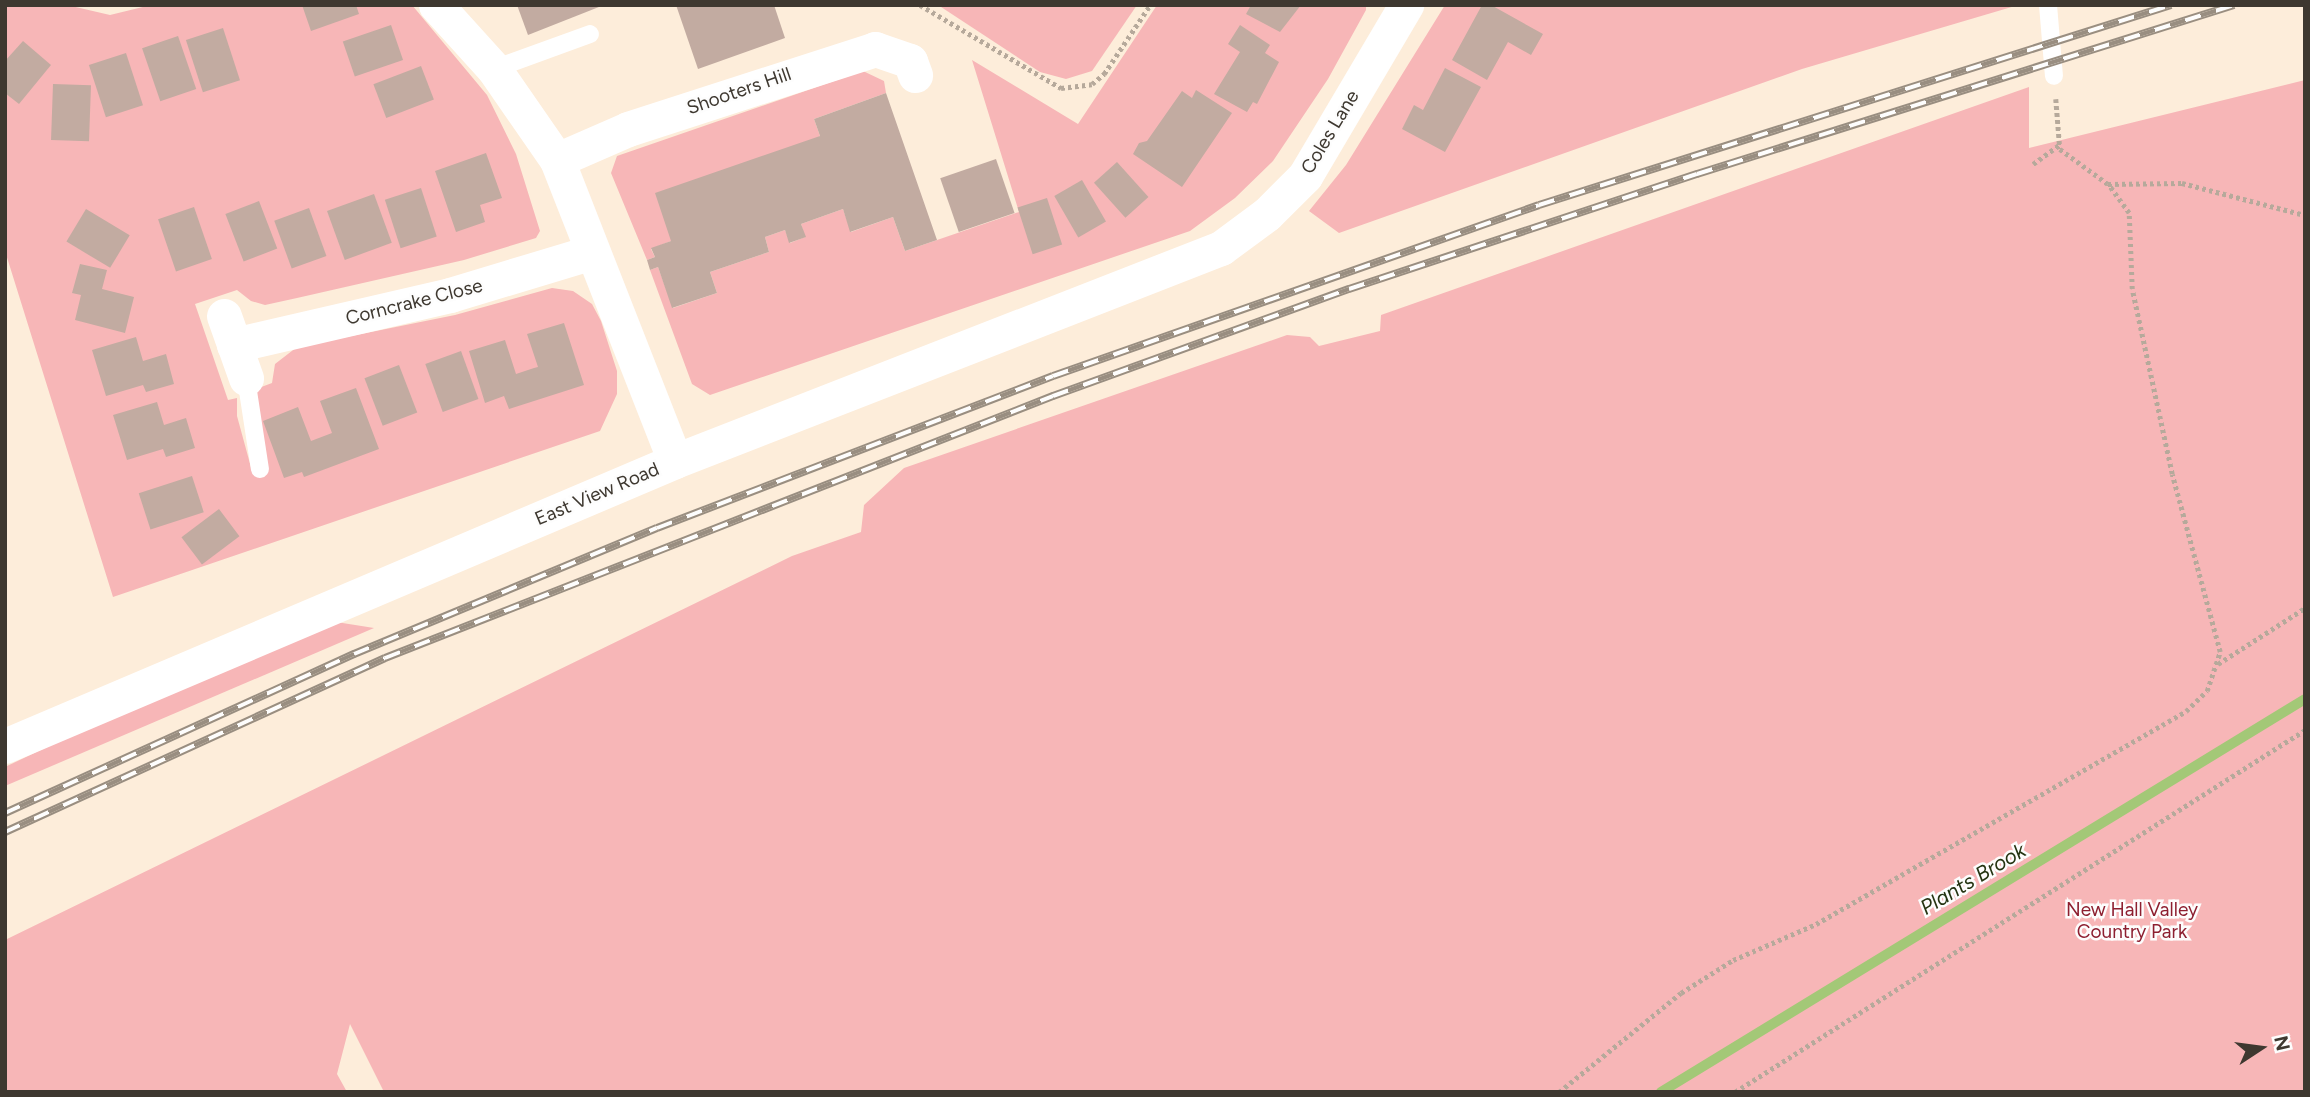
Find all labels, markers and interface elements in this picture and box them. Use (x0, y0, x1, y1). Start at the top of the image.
street label: Shooters Hill (684, 63, 794, 119)
street label: Coles Lane (1296, 86, 1364, 178)
street label: Corncrake Close (343, 274, 485, 330)
street label: East View Road (531, 458, 663, 530)
water label: Plants Brook (1916, 838, 2030, 920)
park label: New Hall Valley Country Park (2066, 899, 2198, 943)
north arrow (2226, 1013, 2296, 1083)
text: N (2269, 1033, 2295, 1053)

